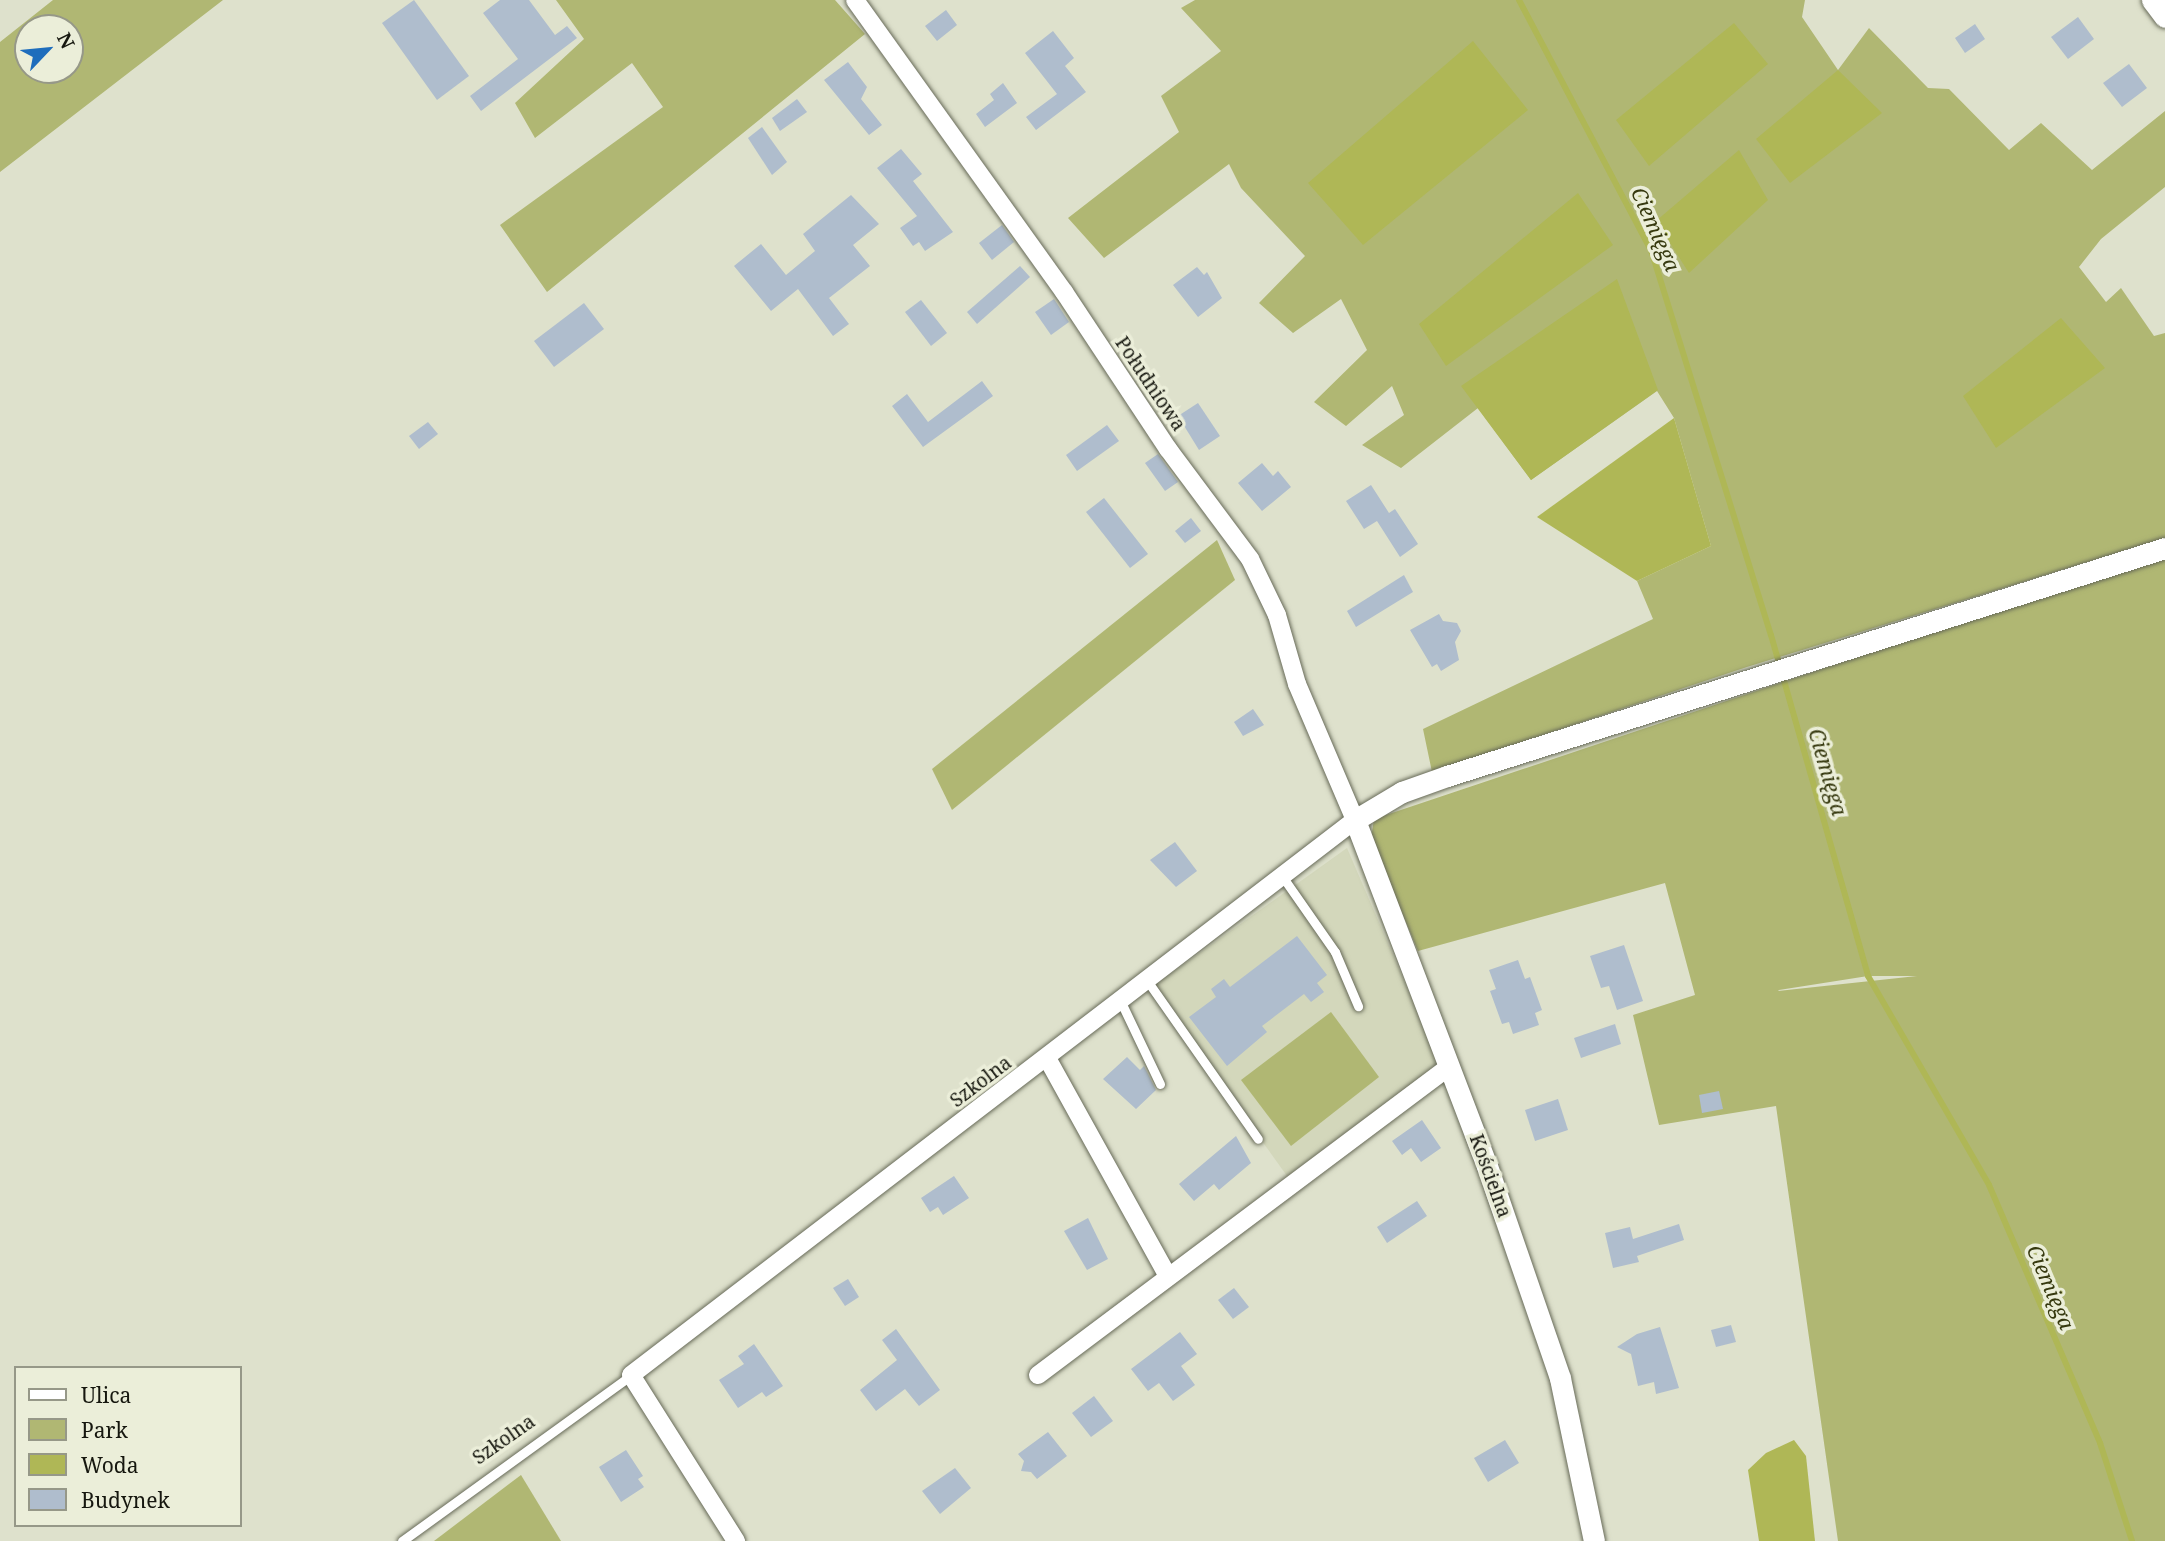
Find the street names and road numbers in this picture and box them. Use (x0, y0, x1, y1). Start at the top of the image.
street label: Południowa (1110, 333, 1190, 435)
street label: Szkolna (946, 1052, 1016, 1112)
street label: Kościelna (1464, 1131, 1516, 1221)
street label: Szkolna (469, 1410, 539, 1470)

